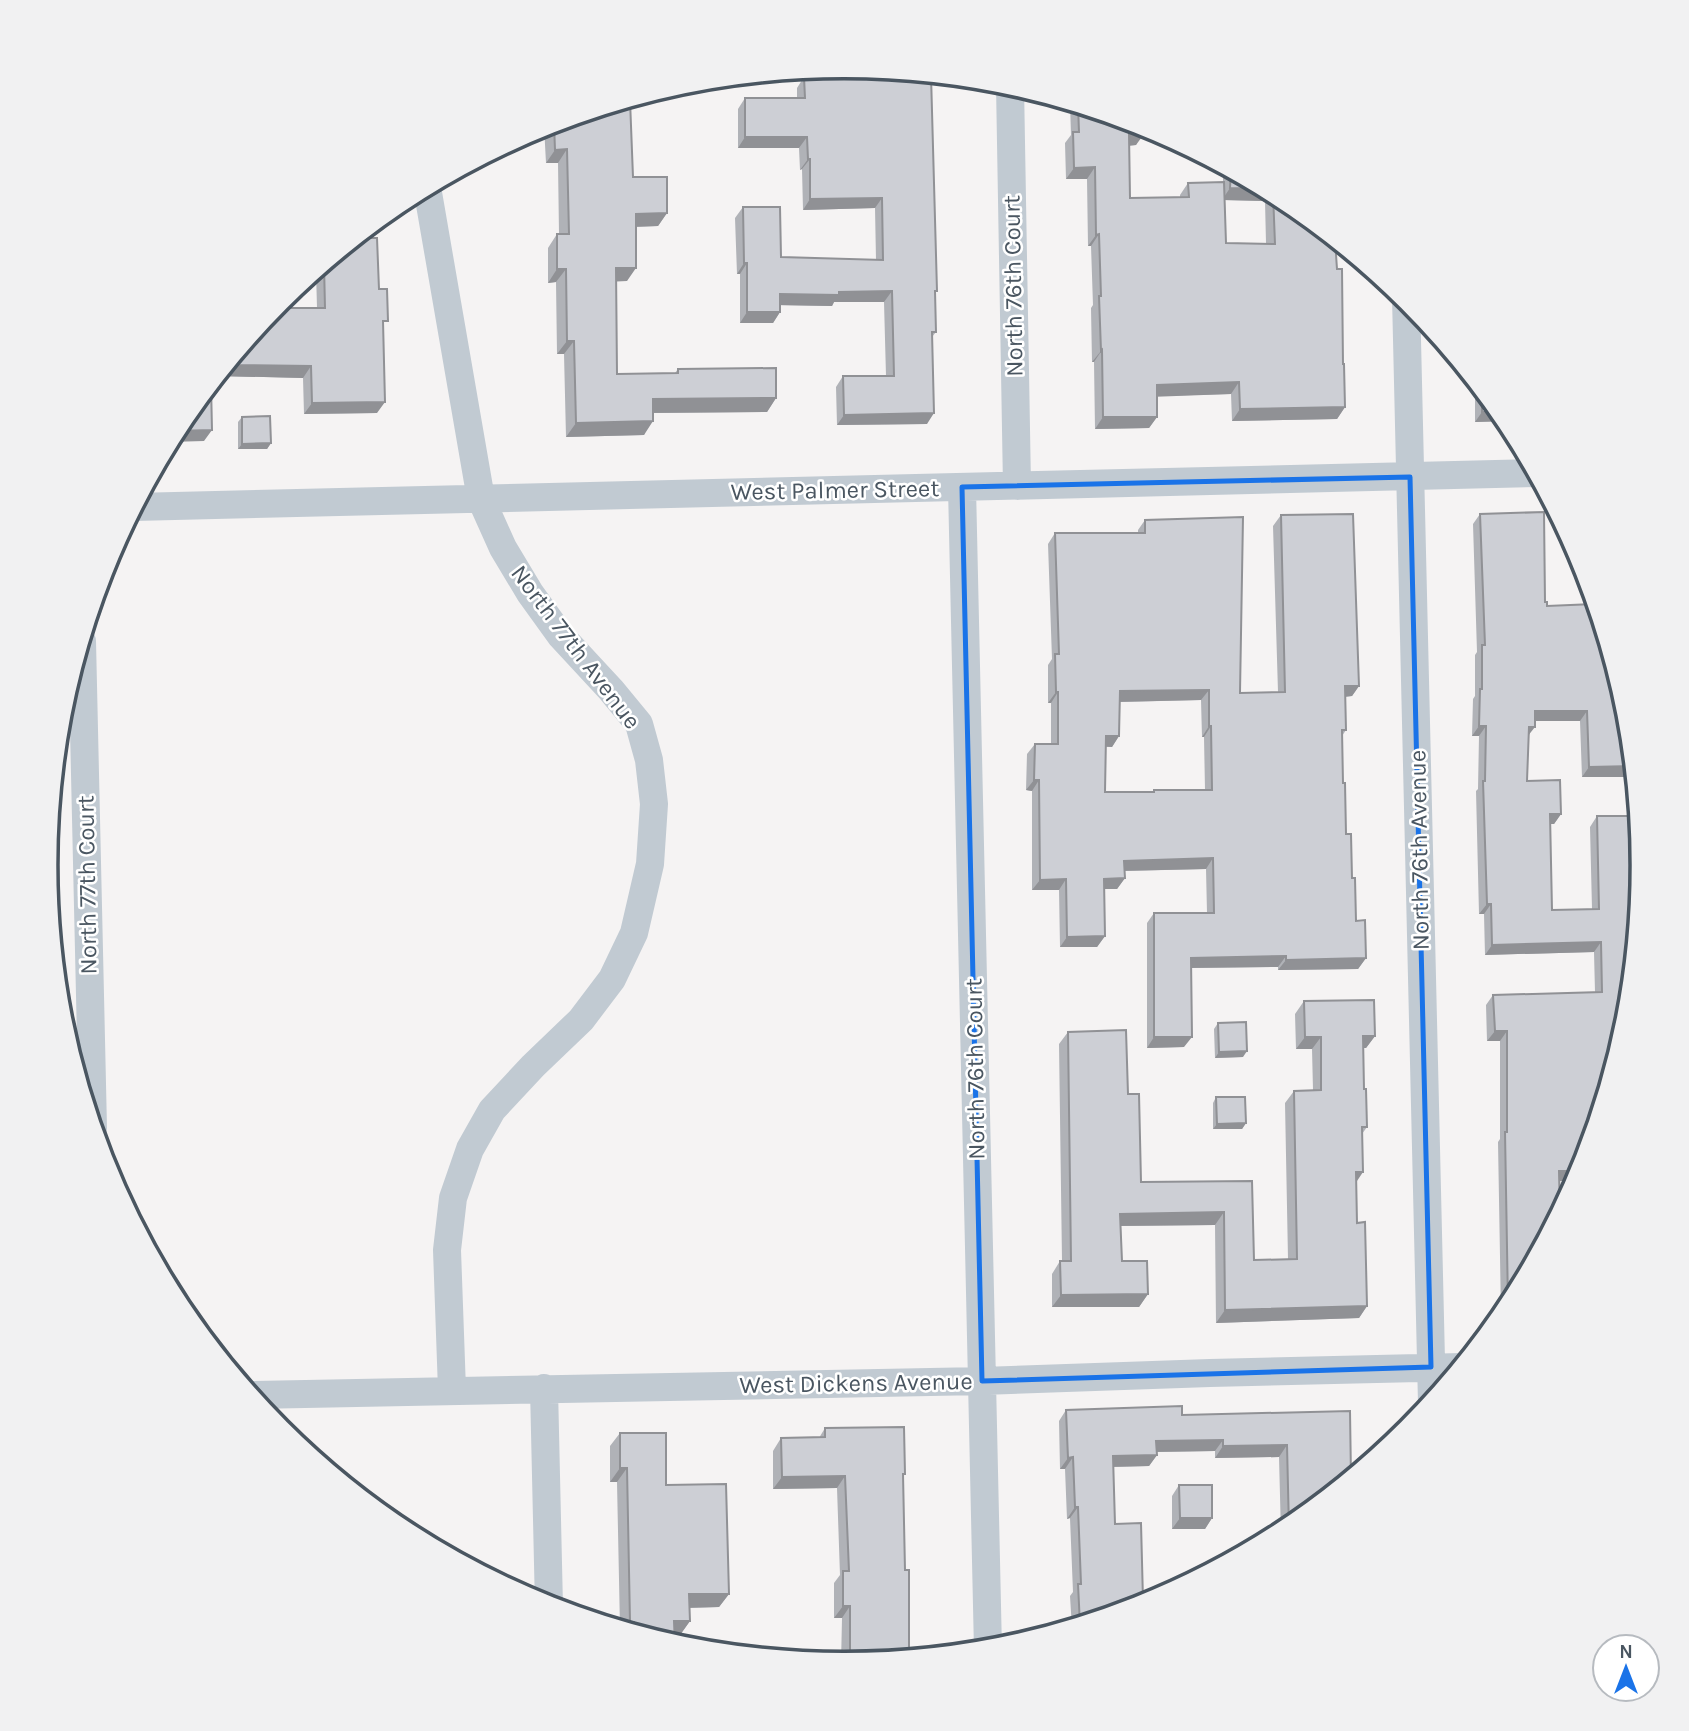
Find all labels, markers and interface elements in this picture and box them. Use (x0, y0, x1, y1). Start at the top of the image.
street label: North 76th Court (997, 195, 1029, 377)
street label: West Palmer Street (730, 474, 940, 506)
street label: North 77th Avenue (505, 559, 647, 735)
street label: North 76th Avenue (1403, 749, 1435, 951)
street label: North 77th Court (71, 795, 103, 975)
street label: North 76th Court (959, 978, 991, 1160)
street label: West Dickens Avenue (739, 1367, 973, 1399)
north arrow (1591, 1633, 1661, 1703)
text: N (1619, 1641, 1633, 1663)

